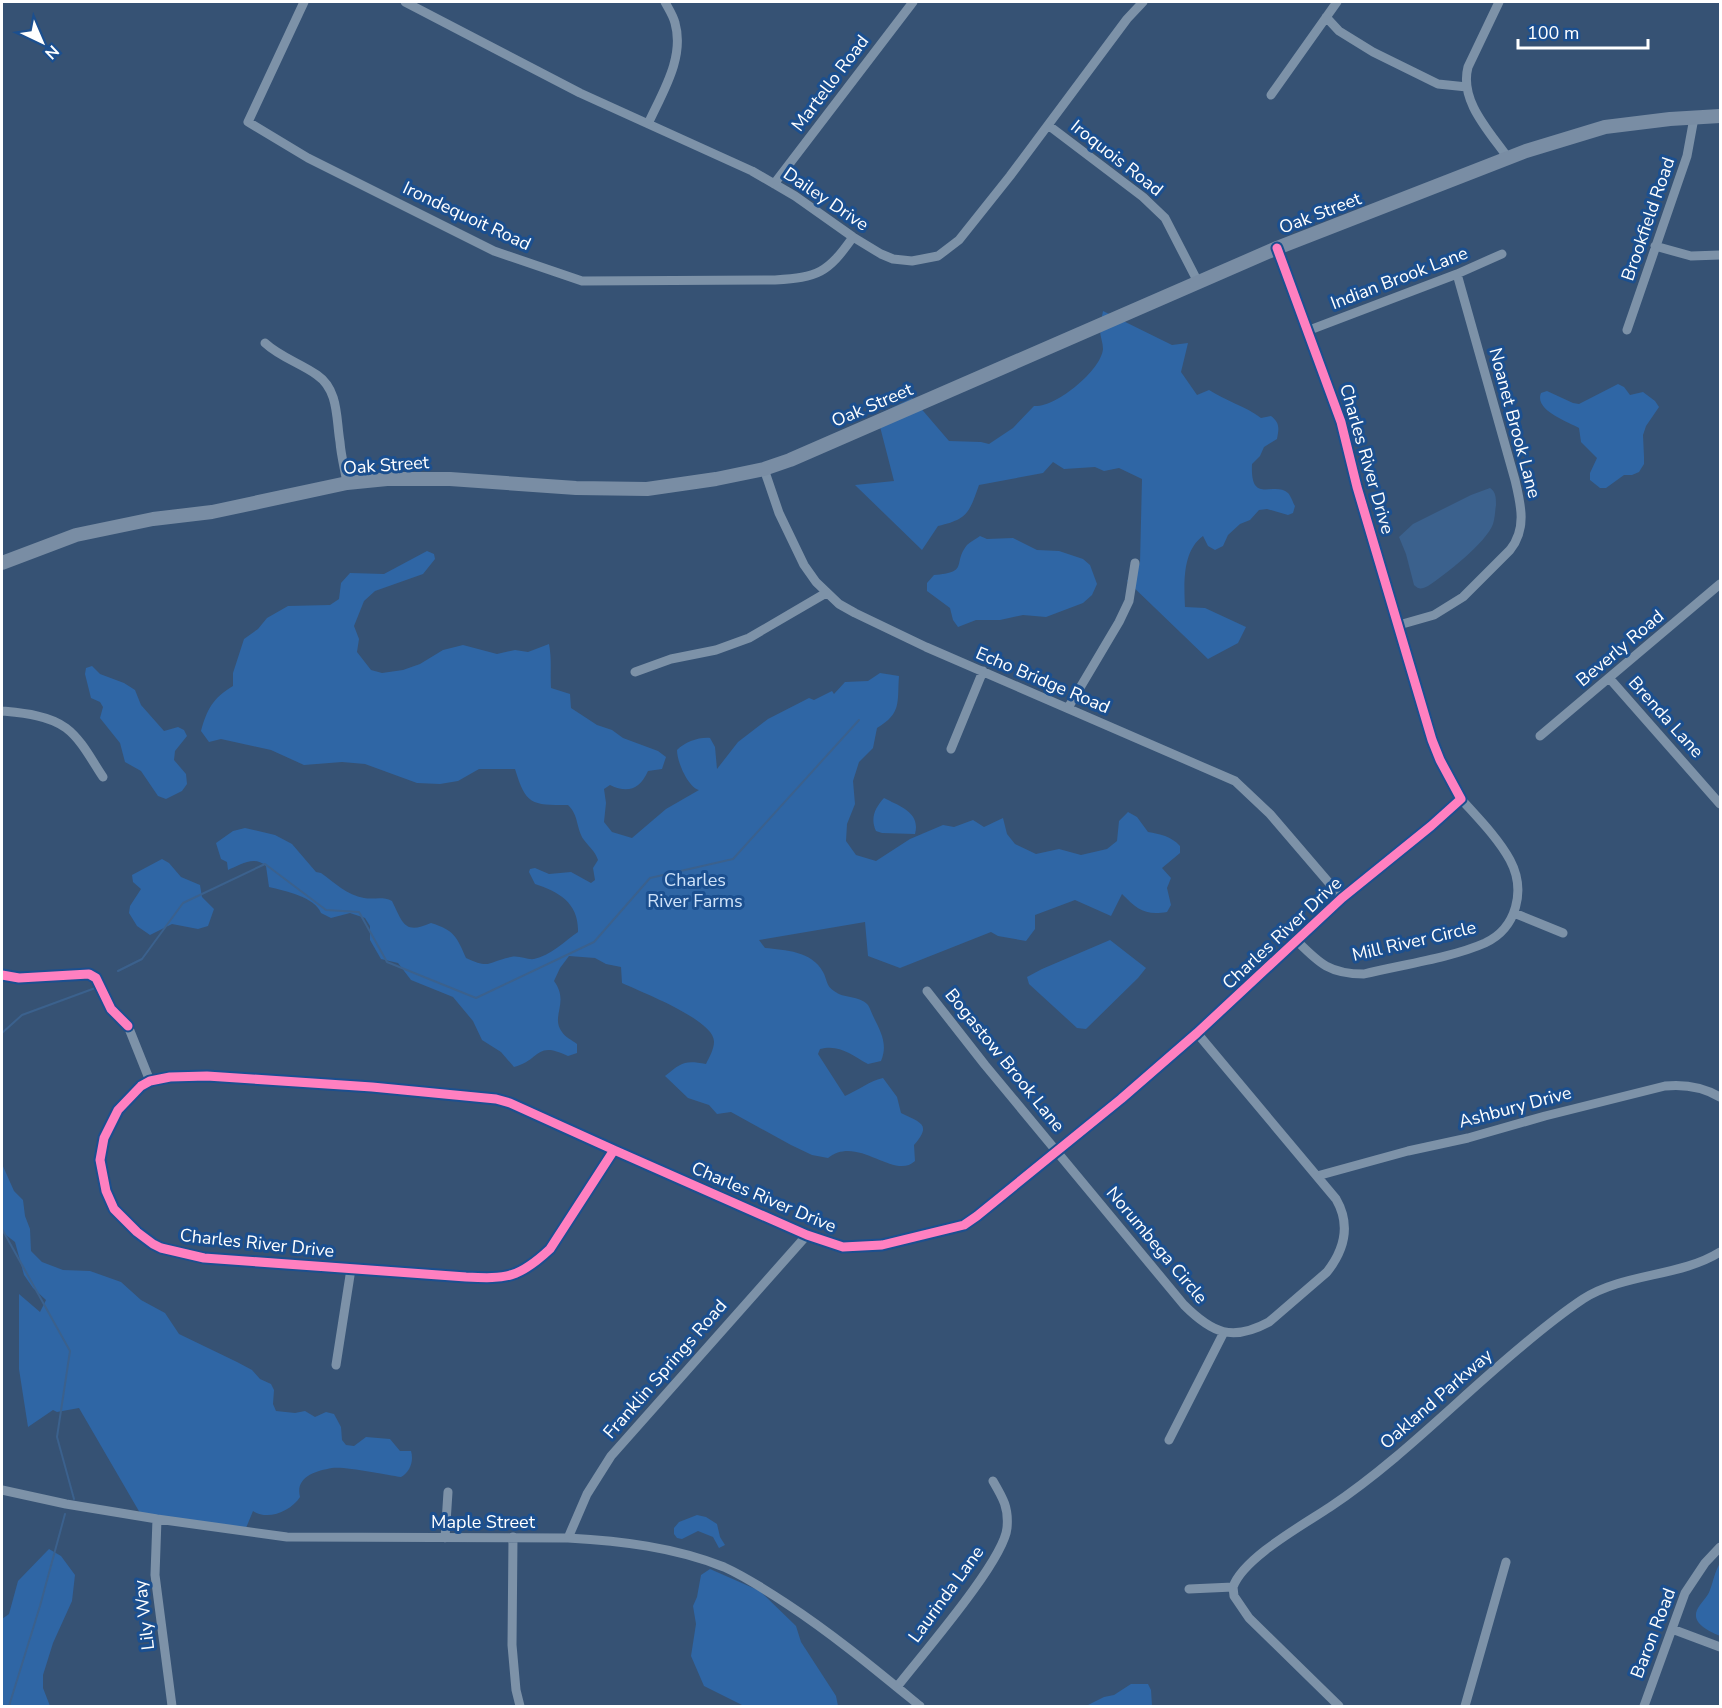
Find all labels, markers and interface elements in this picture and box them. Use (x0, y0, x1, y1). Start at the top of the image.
north arrow (12, 12, 72, 72)
scale bar (1518, 12, 1648, 50)
text: 100 m (1527, 21, 1579, 45)
street label: Martello Road (786, 30, 874, 136)
text: N (40, 40, 64, 64)
street label: Iroquois Road (1066, 114, 1168, 202)
street label: Brookfield Road (1616, 154, 1680, 284)
street label: Dailey Drive (779, 162, 873, 236)
street label: Irondequoit Road (399, 176, 535, 256)
street label: Oak Street (1276, 186, 1365, 240)
street label: Indian Brook Lane (1327, 241, 1471, 315)
street label: Noanet Brook Lane (1483, 345, 1547, 501)
street label: Oak Street (828, 377, 917, 433)
street label: Charles River Drive (1334, 381, 1400, 537)
street label: Oak Street (342, 450, 430, 480)
street label: Beverly Road (1571, 604, 1669, 692)
street label: Echo Bridge Road (972, 641, 1114, 719)
street label: Brenda Lane (1623, 671, 1709, 763)
park label: Charles River Farms (647, 868, 743, 913)
street label: Charles River Drive (1217, 871, 1347, 995)
street label: Mill River Circle (1350, 915, 1478, 967)
street label: Bogastow Brook Lane (940, 983, 1070, 1137)
street label: Ashbury Drive (1456, 1080, 1574, 1134)
street label: Charles River Drive (688, 1156, 840, 1238)
street label: Norumbega Circle (1101, 1181, 1213, 1309)
street label: Charles River Drive (179, 1223, 335, 1263)
street label: Franklin Springs Road (598, 1294, 732, 1444)
street label: Oakland Parkway (1375, 1343, 1498, 1455)
street label: Maple Street (431, 1510, 536, 1534)
street label: Laurinda Lane (903, 1541, 989, 1647)
street label: Lily Way (128, 1578, 160, 1651)
street label: Baron Road (1625, 1584, 1681, 1682)

